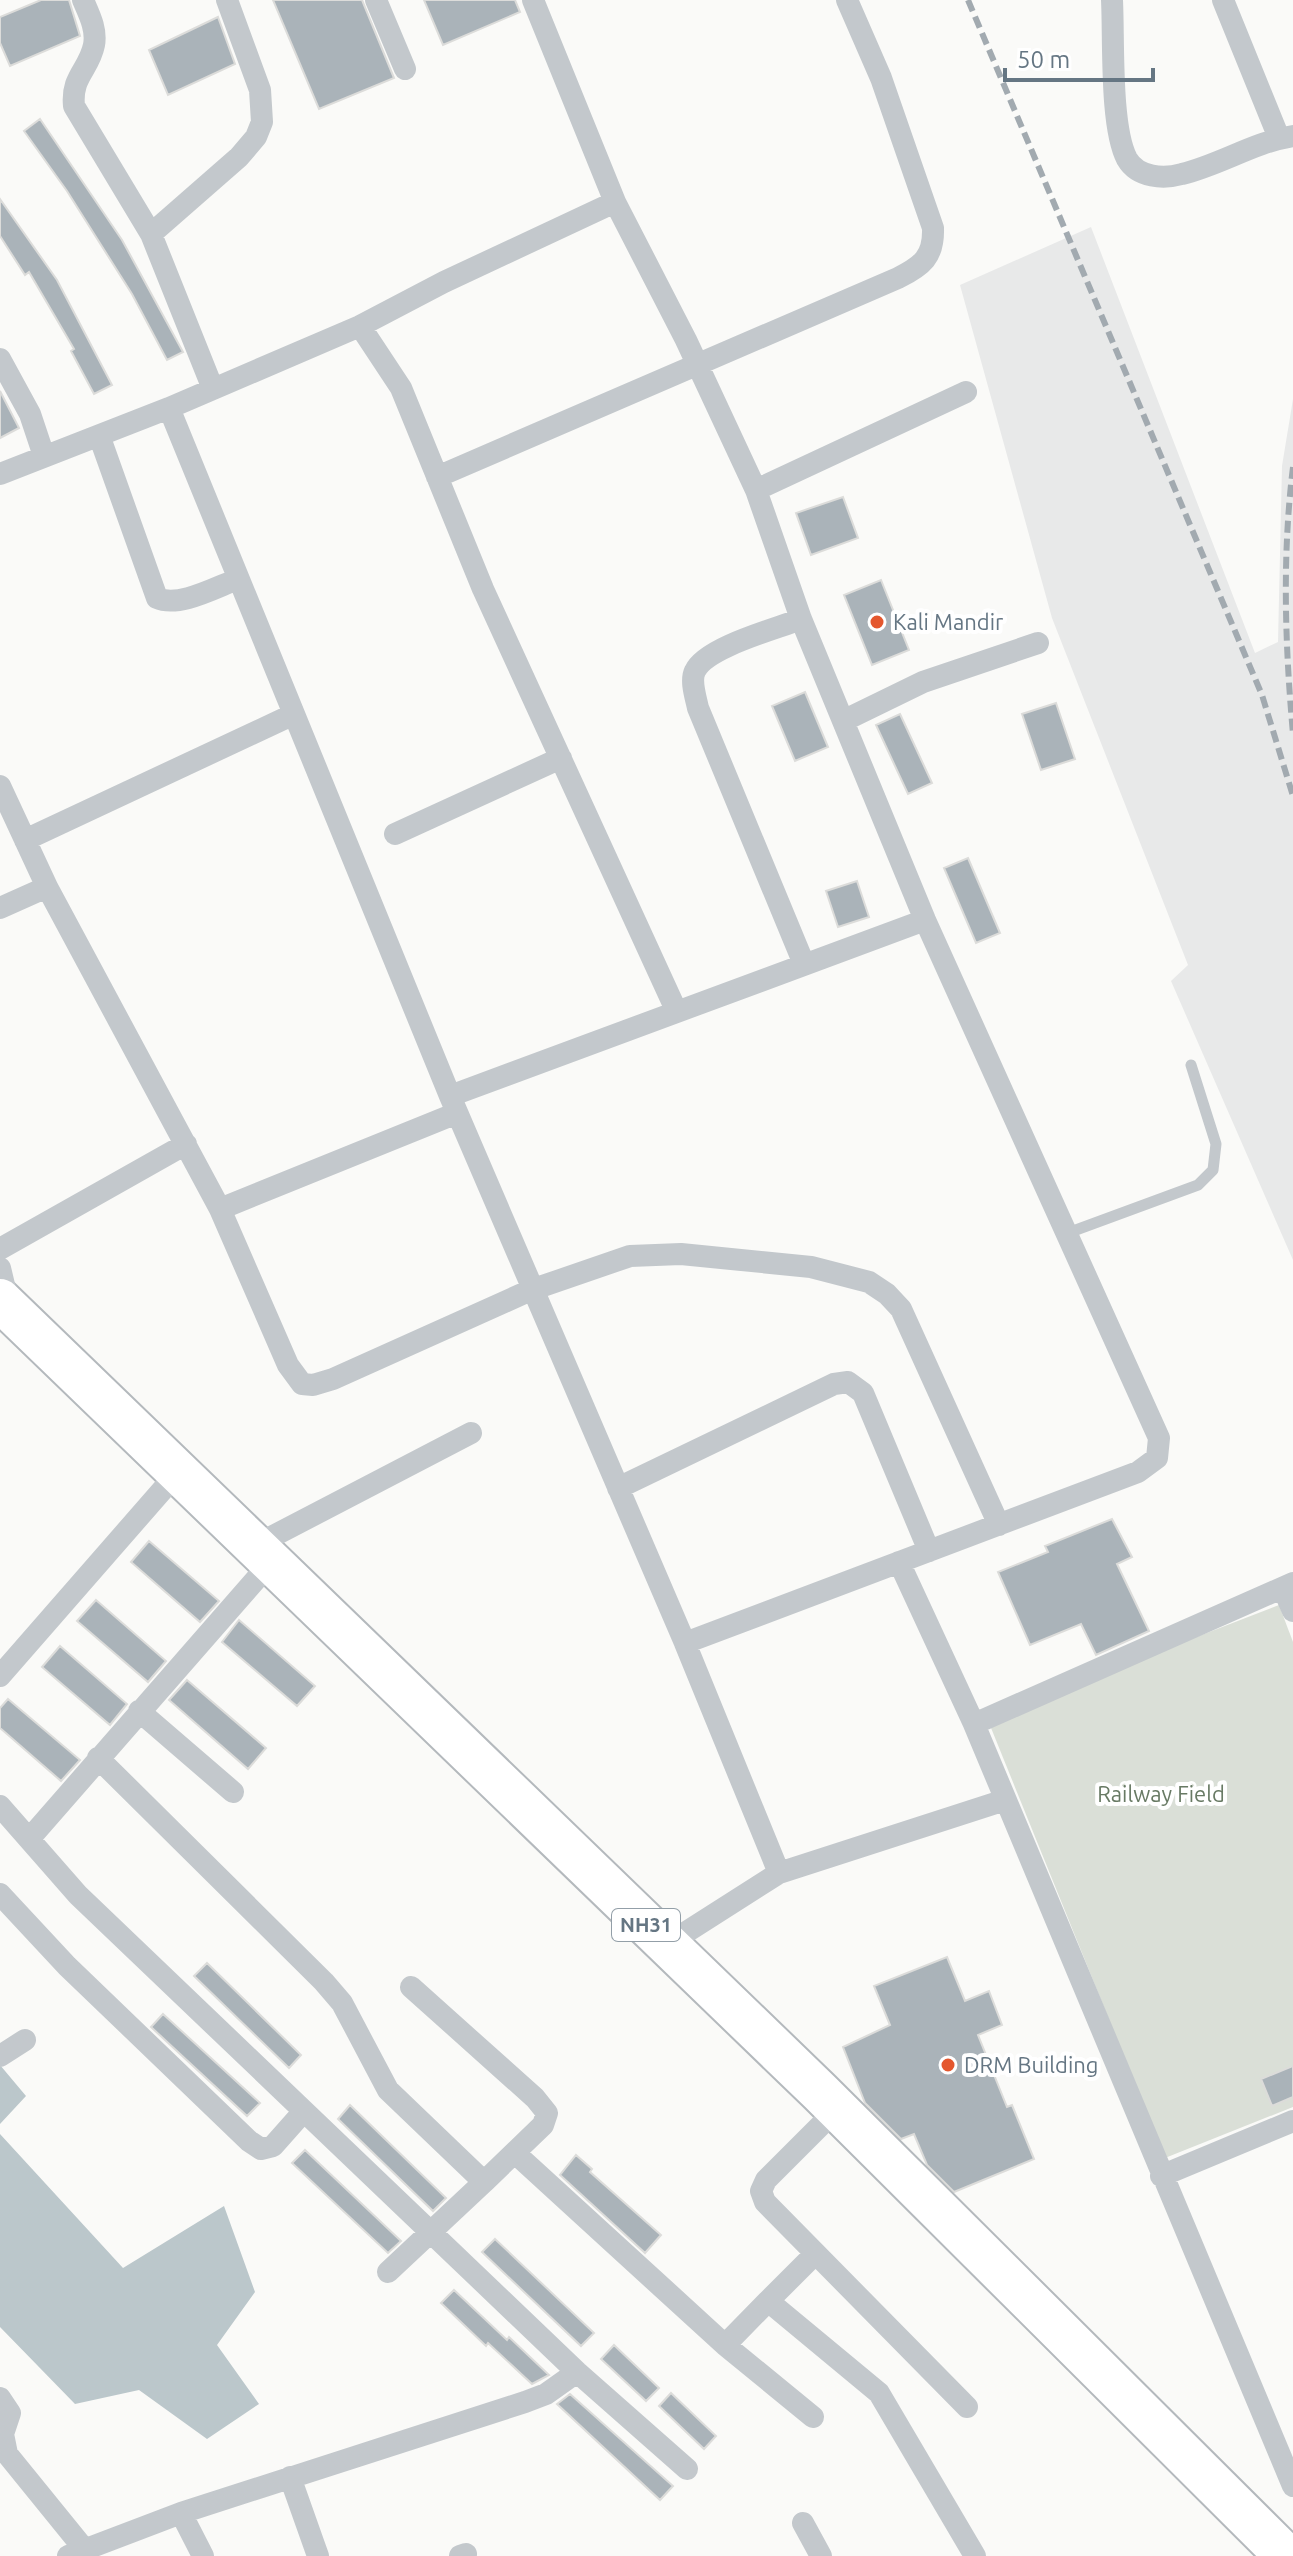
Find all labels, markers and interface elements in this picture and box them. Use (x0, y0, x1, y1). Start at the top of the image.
scale bar (1005, 32, 1153, 82)
text: 50 m (1017, 46, 1070, 73)
place label: Kali Mandir (893, 609, 1004, 634)
marker: Kali Mandir (868, 613, 886, 631)
park label: Railway Field (1097, 1781, 1225, 1806)
road number: NH31 (612, 1909, 680, 1941)
place label: DRM Building (964, 2052, 1099, 2077)
marker: DRM Building (939, 2056, 957, 2074)

